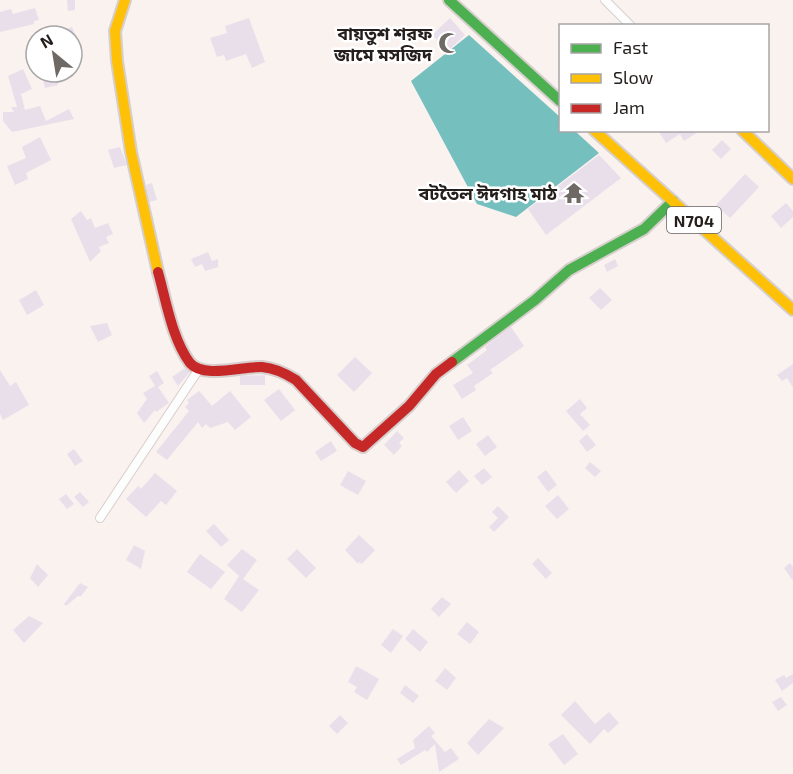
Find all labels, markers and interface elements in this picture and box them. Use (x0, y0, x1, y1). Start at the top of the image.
place label: বায়তুশ শরফ জামে মসজিদ (333, 22, 433, 65)
north arrow (24, 24, 84, 84)
legend (559, 24, 769, 132)
text: N (36, 29, 56, 52)
mosque icon: বায়তুশ শরফ জামে মসজিদ (437, 31, 461, 55)
text: Fast (613, 36, 648, 58)
text: Slow (613, 66, 654, 88)
text: Jam (613, 96, 645, 118)
temple icon: বটতৈল ঈদগাহ মাঠ (562, 181, 586, 205)
place label: বটতৈল ঈদগাহ মাঠ (418, 182, 558, 204)
road number: N704 (667, 207, 721, 233)

